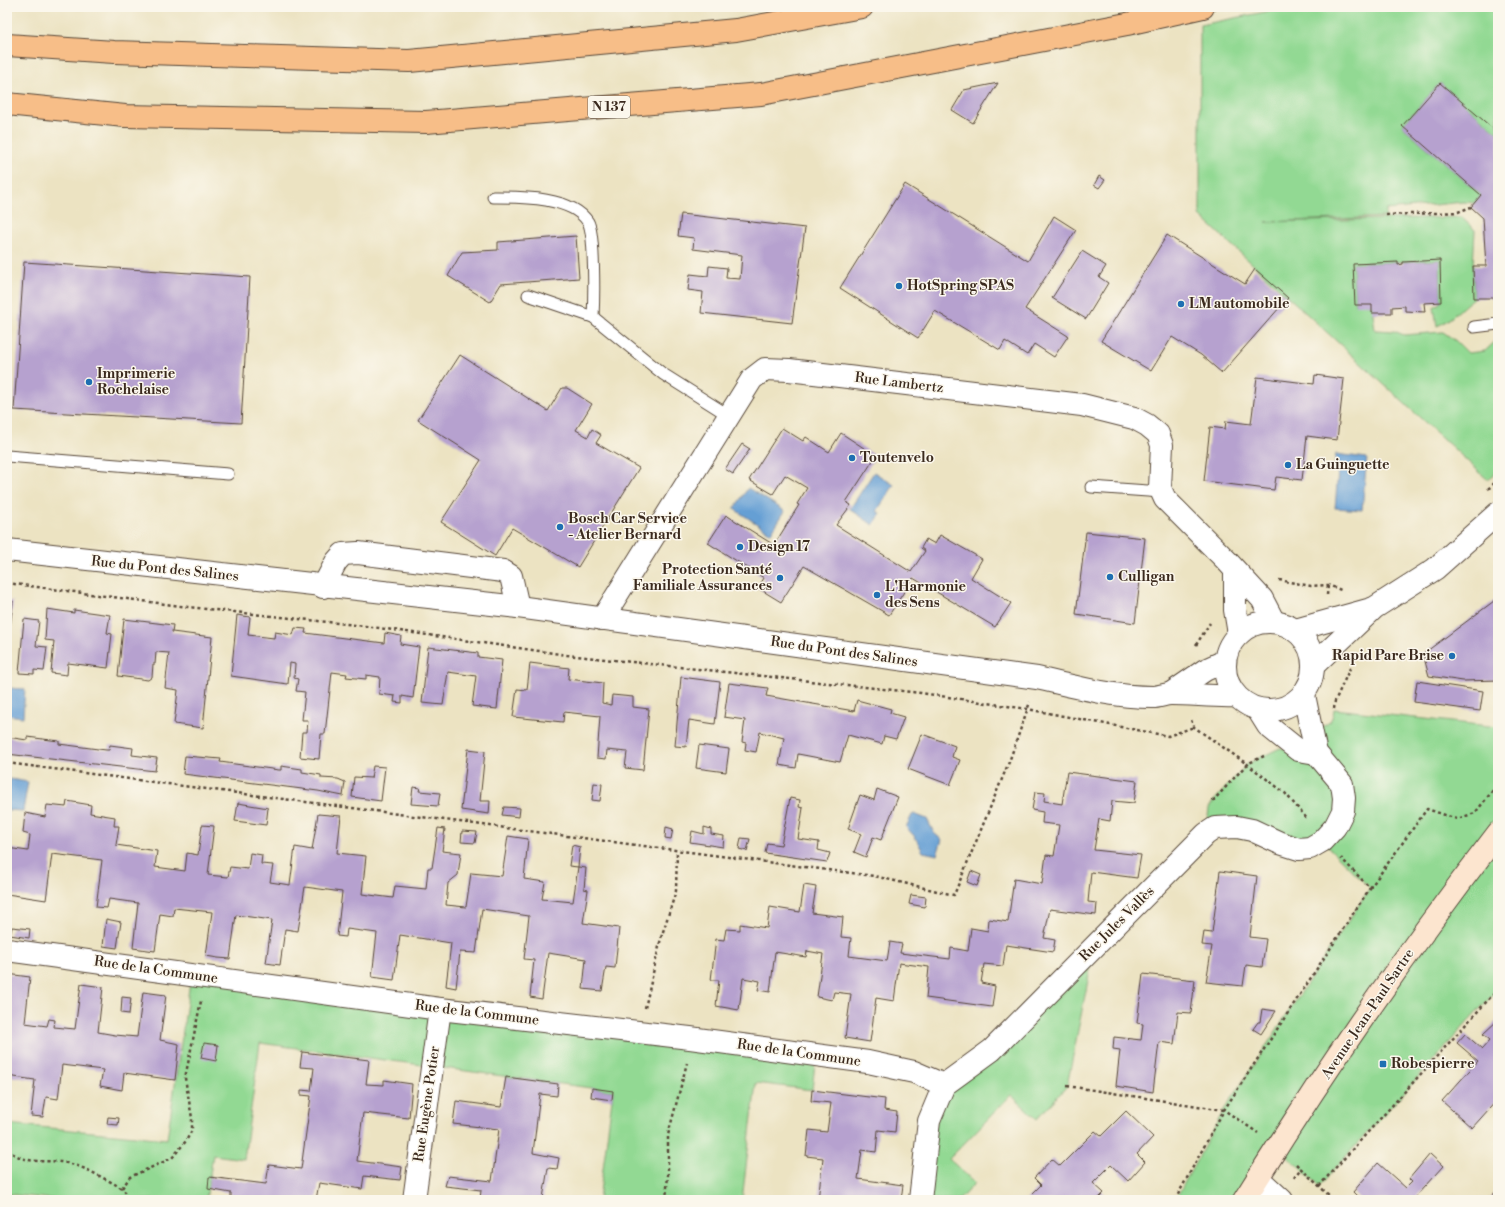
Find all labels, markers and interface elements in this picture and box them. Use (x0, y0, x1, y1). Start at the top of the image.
road number: N 137 (588, 96, 630, 118)
place label: HotSpring SPAS (907, 277, 1014, 295)
marker: HotSpring SPAS (894, 281, 904, 291)
place label: LM automobile (1189, 295, 1290, 313)
marker: LM automobile (1176, 299, 1186, 309)
place label: Imprimerie Rochelaise (97, 365, 176, 399)
street label: Rue Lambertz (854, 369, 945, 397)
marker: Imprimerie Rochelaise (84, 377, 94, 387)
place label: Toutenvelo (860, 449, 934, 467)
marker: Toutenvelo (847, 453, 857, 463)
place label: La Guinguette (1296, 456, 1390, 474)
marker: La Guinguette (1283, 460, 1293, 470)
place label: Bosch Car Service - Atelier Bernard (568, 510, 687, 544)
marker: Bosch Car Service - Atelier Bernard (555, 522, 565, 532)
place label: Design 17 (748, 538, 811, 556)
marker: Design 17 (735, 542, 745, 552)
street label: Rue du Pont des Salines (90, 552, 240, 586)
place label: Protection Santé Familiale Assurances (633, 561, 772, 595)
place label: Culligan (1118, 568, 1175, 586)
marker: Culligan (1105, 572, 1115, 582)
marker: Protection Santé Familiale Assurances (775, 573, 785, 583)
place label: L'Harmonie des Sens (885, 578, 966, 612)
marker: L'Harmonie des Sens (872, 590, 882, 600)
street label: Rue du Pont des Salines (769, 633, 919, 671)
place label: Rapid Pare Brise (1332, 647, 1444, 665)
marker: Rapid Pare Brise (1447, 651, 1457, 661)
street label: Rue Jules Vallès (1076, 883, 1158, 965)
street label: Avenue Jean-Paul Sartre (1317, 945, 1418, 1083)
street label: Rue de la Commune (93, 952, 219, 988)
street label: Rue de la Commune (414, 996, 540, 1030)
street label: Rue de la Commune (736, 1035, 862, 1071)
street label: Rue Eugène Potier (410, 1045, 444, 1163)
place label: Robespierre (1391, 1055, 1475, 1073)
marker: Robespierre (1378, 1059, 1388, 1069)

